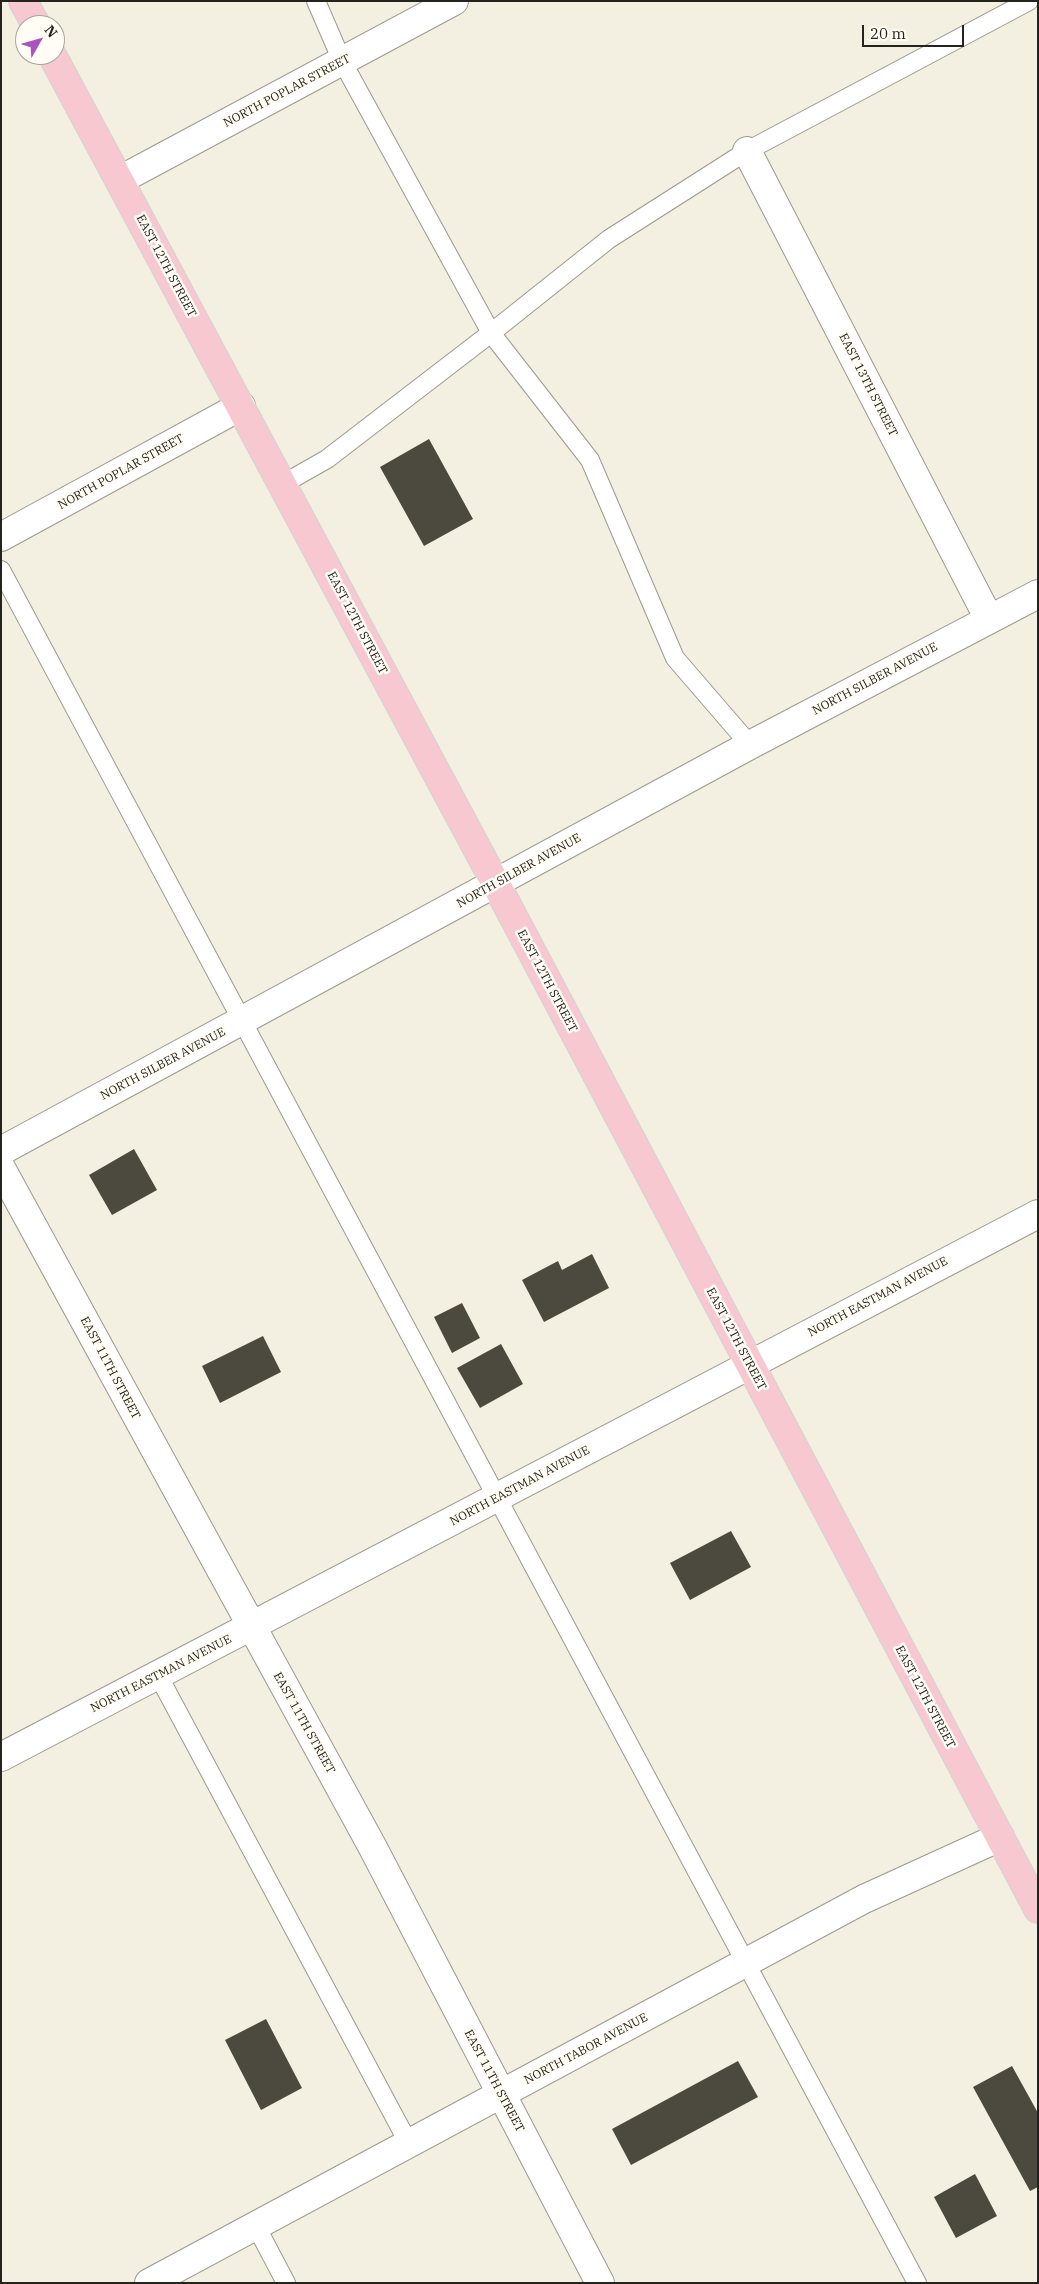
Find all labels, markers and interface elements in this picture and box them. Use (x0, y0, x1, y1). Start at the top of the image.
north arrow (15, 15, 65, 65)
scale bar (864, 15, 966, 47)
text: N (41, 21, 62, 41)
text: 20 m (870, 24, 906, 43)
street label: NORTH POPLAR STREET (221, 51, 353, 131)
street label: EAST 12TH STREET (133, 212, 199, 320)
street label: EAST 13TH STREET (836, 331, 900, 439)
street label: NORTH POPLAR STREET (56, 431, 186, 513)
street label: EAST 12TH STREET (324, 569, 390, 677)
street label: NORTH SILBER AVENUE (810, 640, 940, 718)
street label: NORTH SILBER AVENUE (454, 831, 584, 911)
street label: EAST 12TH STREET (514, 927, 580, 1035)
street label: NORTH SILBER AVENUE (98, 1025, 228, 1103)
street label: NORTH EASTMAN AVENUE (806, 1254, 950, 1340)
street label: EAST 12TH STREET (703, 1285, 769, 1393)
street label: EAST 11TH STREET (77, 1314, 143, 1422)
street label: NORTH EASTMAN AVENUE (448, 1443, 592, 1529)
street label: NORTH EASTMAN AVENUE (88, 1632, 234, 1716)
street label: EAST 12TH STREET (892, 1643, 958, 1751)
street label: EAST 11TH STREET (270, 1670, 338, 1776)
street label: NORTH TABOR AVENUE (522, 2010, 650, 2088)
street label: EAST 11TH STREET (461, 2027, 527, 2135)

